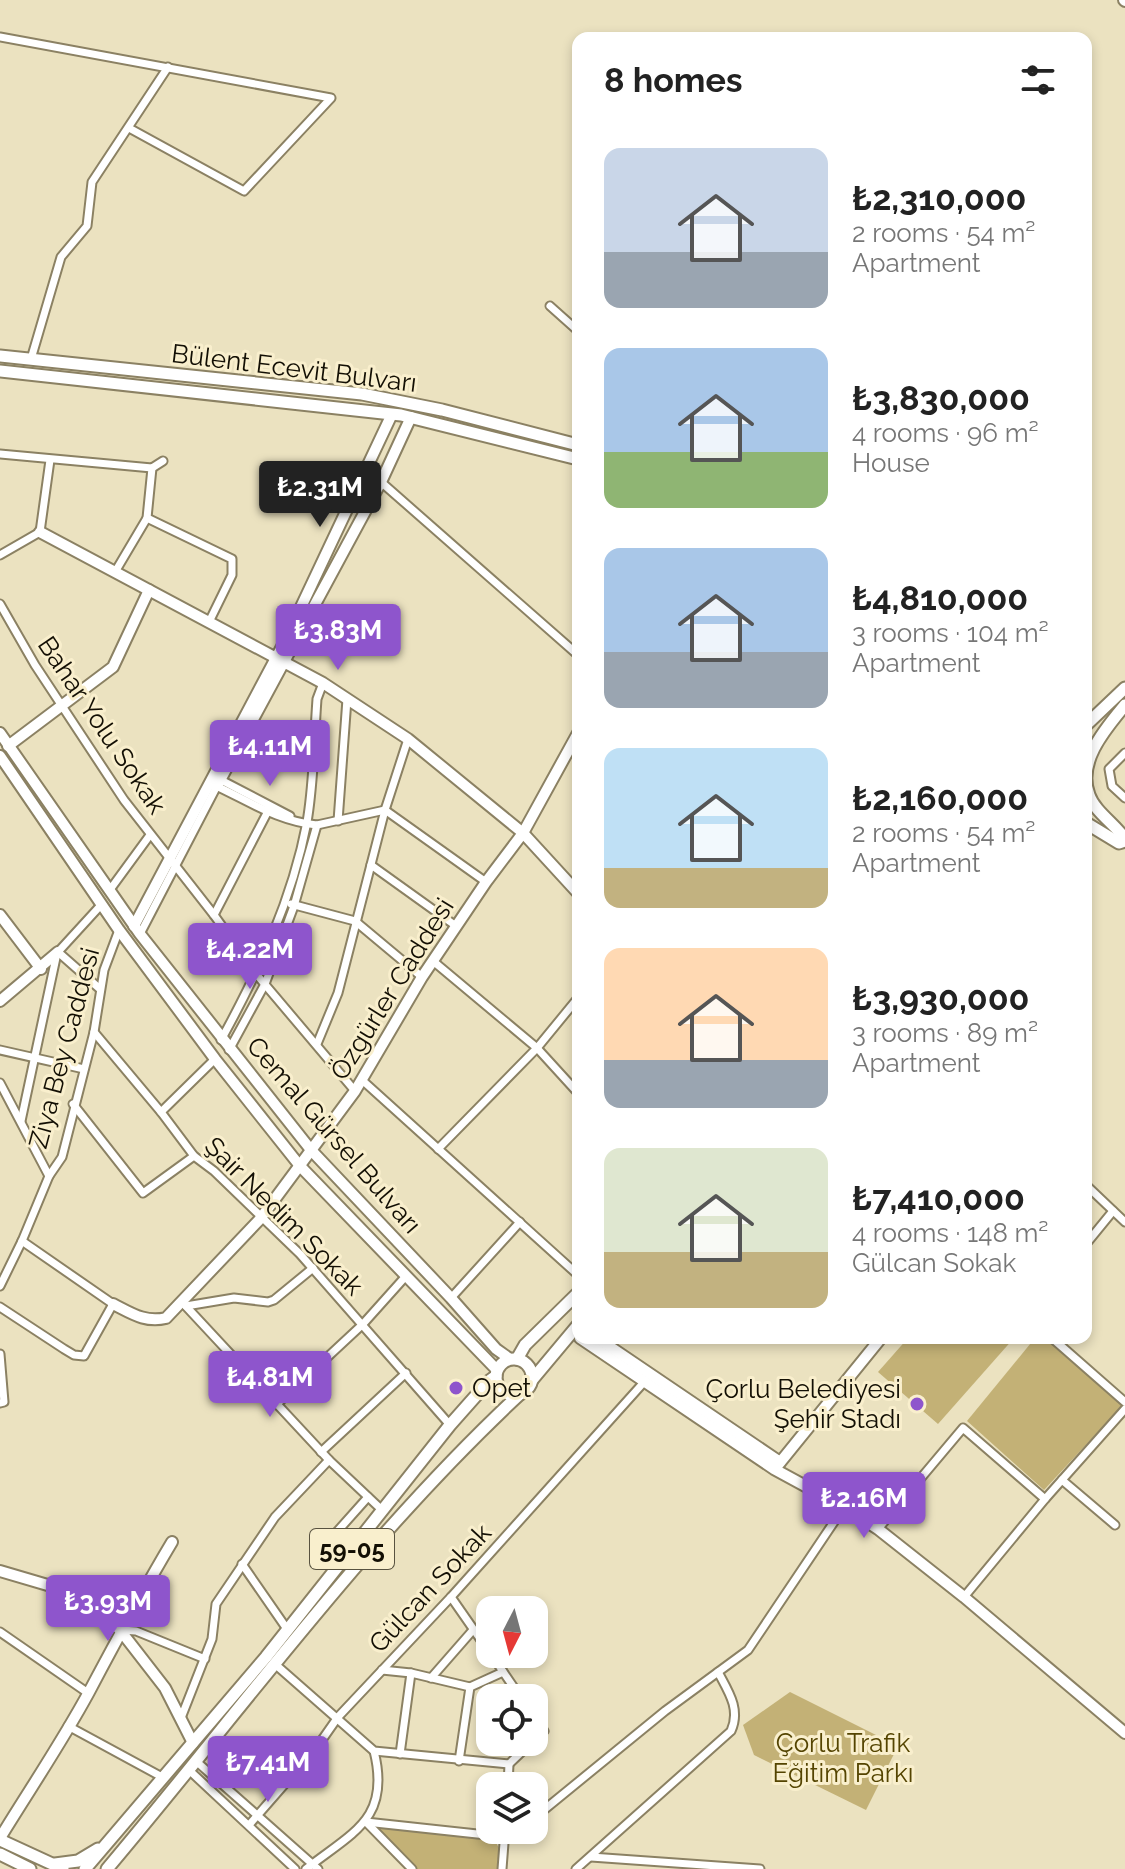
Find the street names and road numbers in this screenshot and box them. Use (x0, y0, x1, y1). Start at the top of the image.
street label: Bülent Ecevit Bulvarı (170, 338, 418, 398)
street label: Bahar Yolu Sokak (32, 631, 172, 819)
street label: Özgürler Caddesi (323, 892, 460, 1085)
street label: Ziya Bey Caddesi (23, 944, 105, 1152)
street label: Cemal Gürsel Bulvarı (241, 1031, 427, 1239)
street label: Şair Nedim Sokak (199, 1131, 369, 1301)
street label: Gülcan Sokak (363, 1518, 497, 1658)
road number: 59-05 (310, 1529, 394, 1569)

